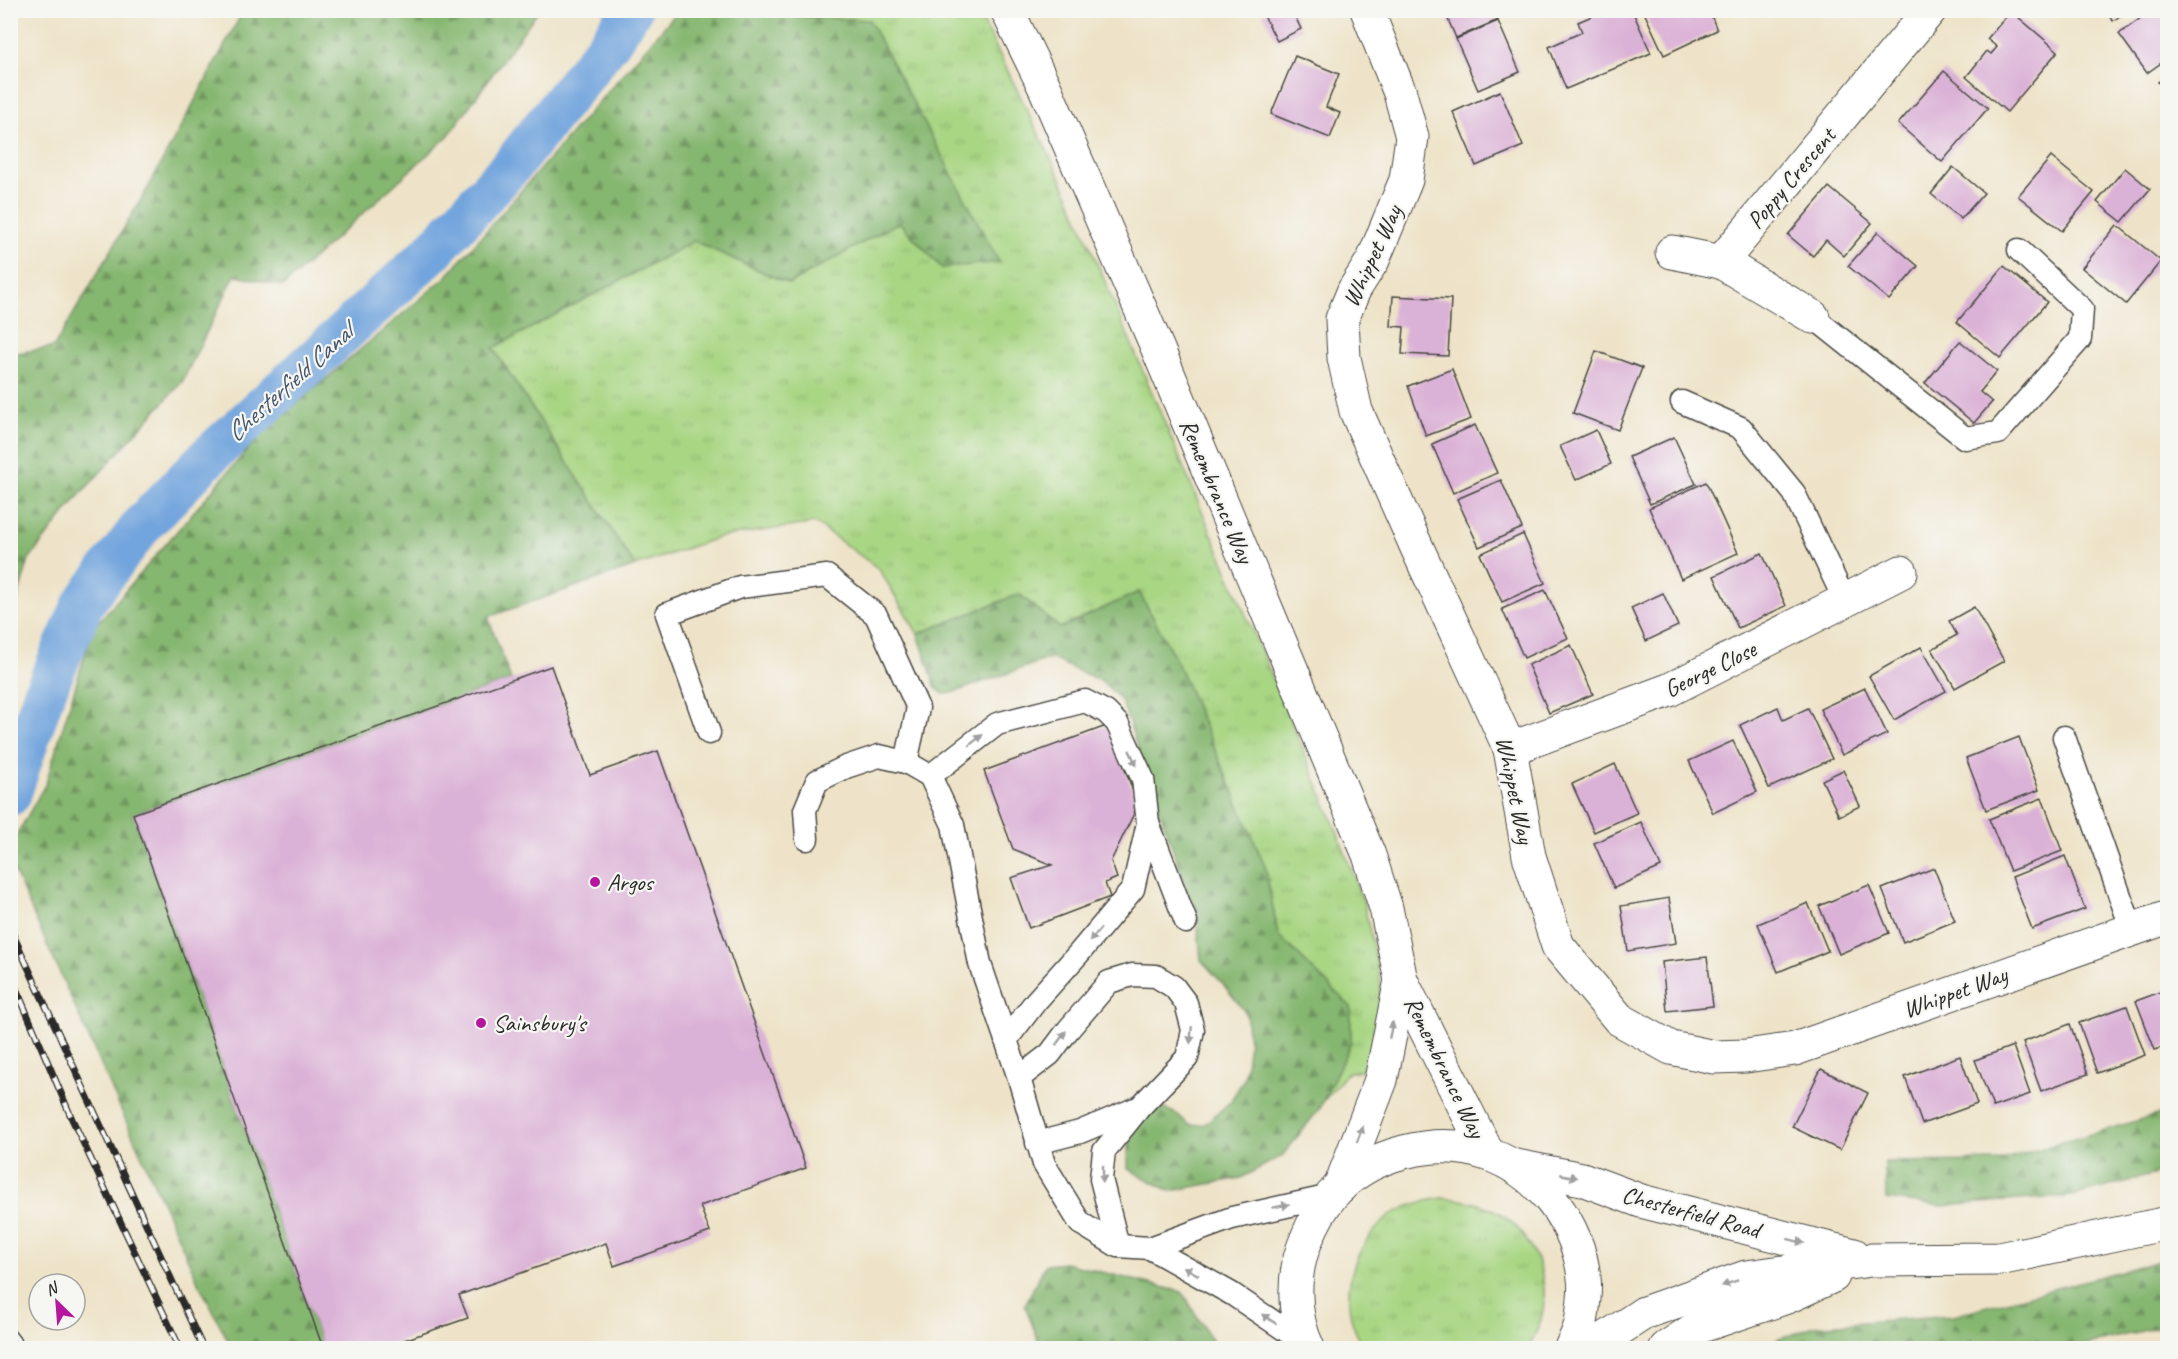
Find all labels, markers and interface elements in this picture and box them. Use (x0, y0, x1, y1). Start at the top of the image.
street label: Poppy Crescent (1740, 120, 1843, 235)
street label: Whippet Way (1335, 199, 1409, 312)
water label: Chesterfield Canal (219, 312, 366, 449)
street label: Remembrance Way (1173, 414, 1262, 569)
street label: George Close (1659, 633, 1763, 704)
one-way arrow (968, 734, 984, 747)
street label: Whippet Way (1489, 734, 1541, 848)
one-way arrow (1128, 749, 1138, 767)
place label: Argos (607, 867, 654, 897)
marker: Argos (588, 875, 602, 889)
one-way arrow (1089, 927, 1102, 942)
street label: Whippet Way (1899, 959, 2013, 1025)
street label: Remembrance Way (1398, 991, 1493, 1144)
place label: Sainsbury's (493, 1008, 588, 1038)
marker: Sainsbury's (474, 1016, 488, 1030)
one-way arrow (1387, 1021, 1396, 1040)
one-way arrow (1186, 1025, 1196, 1044)
one-way arrow (1055, 1031, 1067, 1046)
one-way arrow (1356, 1124, 1366, 1142)
one-way arrow (1098, 1165, 1108, 1184)
one-way arrow (1559, 1172, 1578, 1181)
street label: Chesterfield Road (1619, 1179, 1766, 1246)
one-way arrow (1272, 1201, 1291, 1211)
one-way arrow (1787, 1236, 1806, 1246)
one-way arrow (1182, 1266, 1199, 1276)
north arrow (27, 1272, 87, 1332)
text: N (42, 1277, 63, 1300)
one-way arrow (1721, 1278, 1739, 1288)
one-way arrow (1261, 1314, 1277, 1325)

